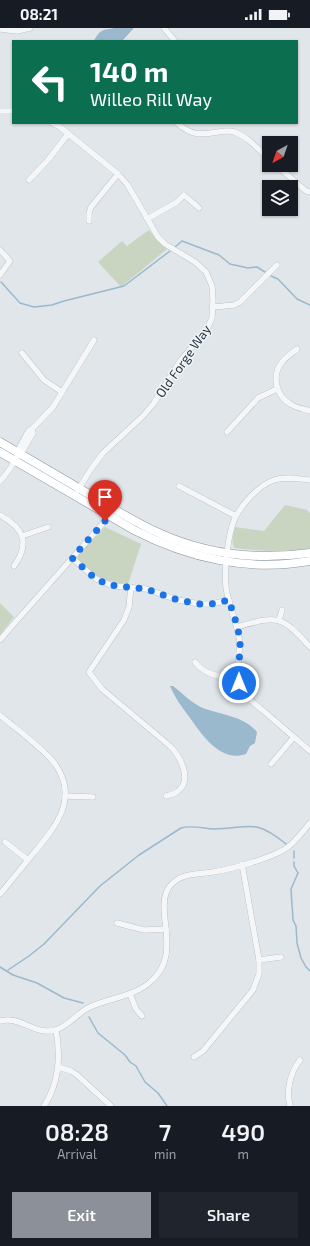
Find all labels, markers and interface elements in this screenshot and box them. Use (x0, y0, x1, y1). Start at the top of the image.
text: 08:21 (20, 5, 58, 23)
text: 140 m (90, 54, 168, 88)
icon: left (24, 56, 76, 108)
text: Willeo Rill Way (90, 88, 212, 110)
north arrow (262, 136, 298, 172)
map controls (262, 136, 298, 216)
button: layers (262, 180, 298, 216)
street label: Old Forge Way (152, 321, 214, 401)
pin (88, 480, 122, 521)
icon: arrive (94, 486, 116, 508)
position arrow (218, 662, 260, 704)
text: 08:28 (45, 1117, 109, 1146)
text: 7 (159, 1117, 171, 1146)
text: 490 (221, 1117, 265, 1146)
text: Arrival (57, 1146, 97, 1162)
text: min (154, 1146, 176, 1162)
text: m (237, 1146, 249, 1162)
button: Exit (12, 1192, 151, 1238)
button: Share (159, 1192, 298, 1238)

